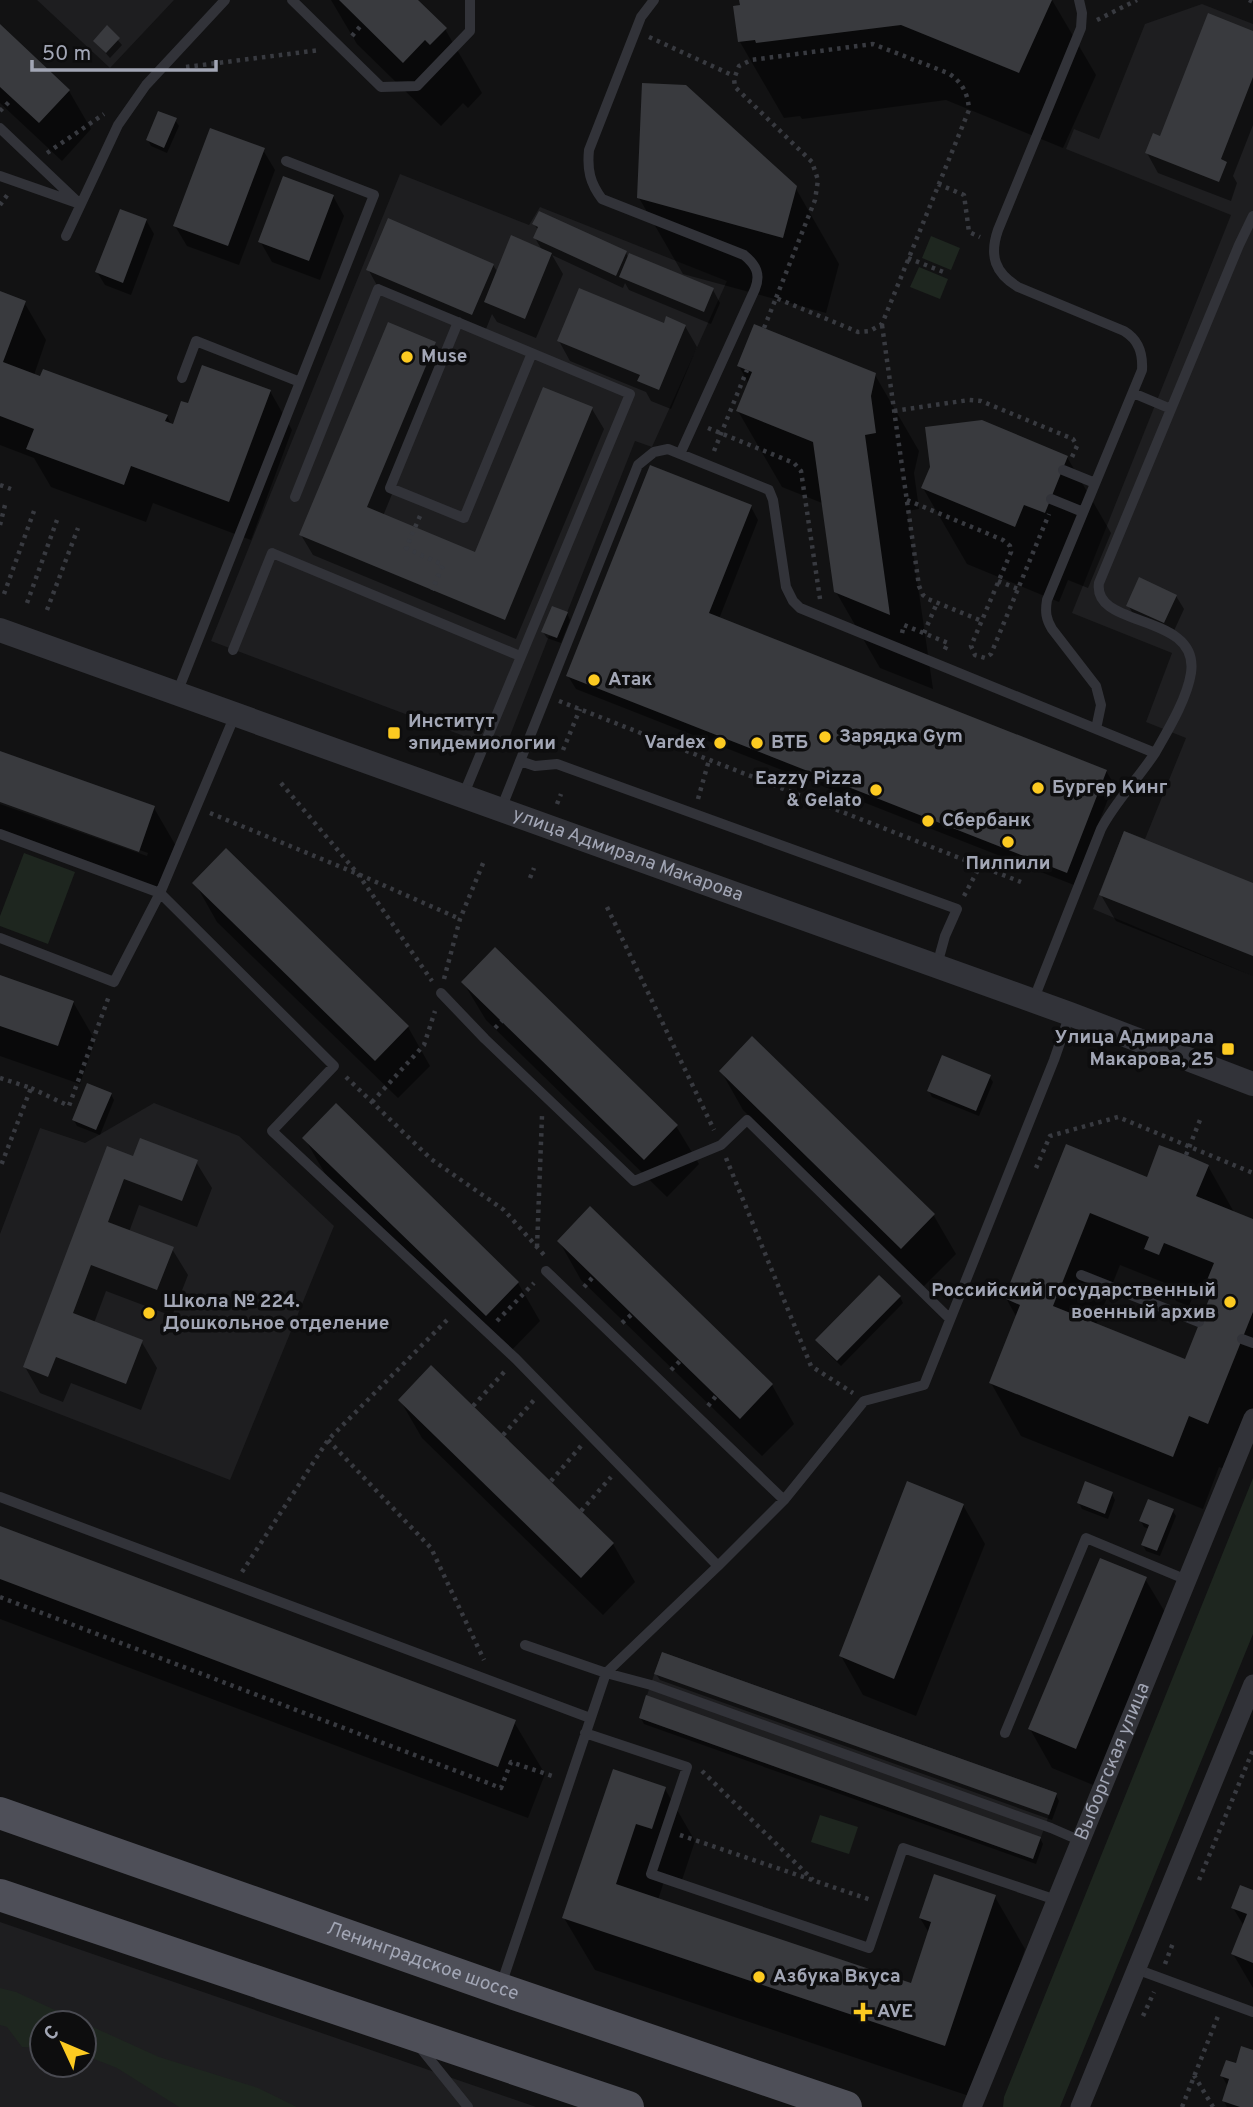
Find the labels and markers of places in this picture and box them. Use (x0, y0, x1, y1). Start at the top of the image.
place label: Muse (421, 345, 467, 369)
marker: Muse (399, 349, 415, 365)
place label: Атак (608, 668, 652, 692)
marker: Атак (586, 672, 602, 688)
place label: Институт эпидемиологии (408, 710, 556, 756)
marker: Институт эпидемиологии (386, 725, 402, 741)
place label: Зарядка Gym (839, 725, 963, 749)
marker: Зарядка Gym (817, 729, 833, 745)
place label: Vardex (644, 731, 706, 755)
place label: ВТБ (771, 731, 808, 755)
marker: Vardex (712, 735, 728, 751)
marker: ВТБ (749, 735, 765, 751)
place label: Eazzy Pizza & Gelato (755, 767, 862, 813)
place label: Бургер Кинг (1052, 776, 1168, 800)
marker: Бургер Кинг (1030, 780, 1046, 796)
marker: Eazzy Pizza & Gelato (868, 782, 884, 798)
place label: Сбербанк (942, 809, 1031, 833)
marker: Сбербанк (920, 813, 936, 829)
marker: Пилпили (1000, 834, 1016, 850)
place label: Пилпили (966, 852, 1050, 876)
place label: Улица Адмирала Макарова, 25 (1055, 1026, 1214, 1072)
marker: Улица Адмирала Макарова, 25 (1220, 1041, 1236, 1057)
place label: Российский государственный военный архив (931, 1279, 1216, 1325)
place label: Школа № 224. Дошкольное отделение (163, 1290, 389, 1336)
marker: Российский государственный военный архив (1222, 1294, 1238, 1310)
marker: Школа № 224. Дошкольное отделение (141, 1305, 157, 1321)
place label: Азбука Вкуса (773, 1965, 901, 1989)
marker: Азбука Вкуса (751, 1969, 767, 1985)
place label: AVE (877, 2000, 913, 2024)
marker: AVE (855, 2004, 871, 2020)

